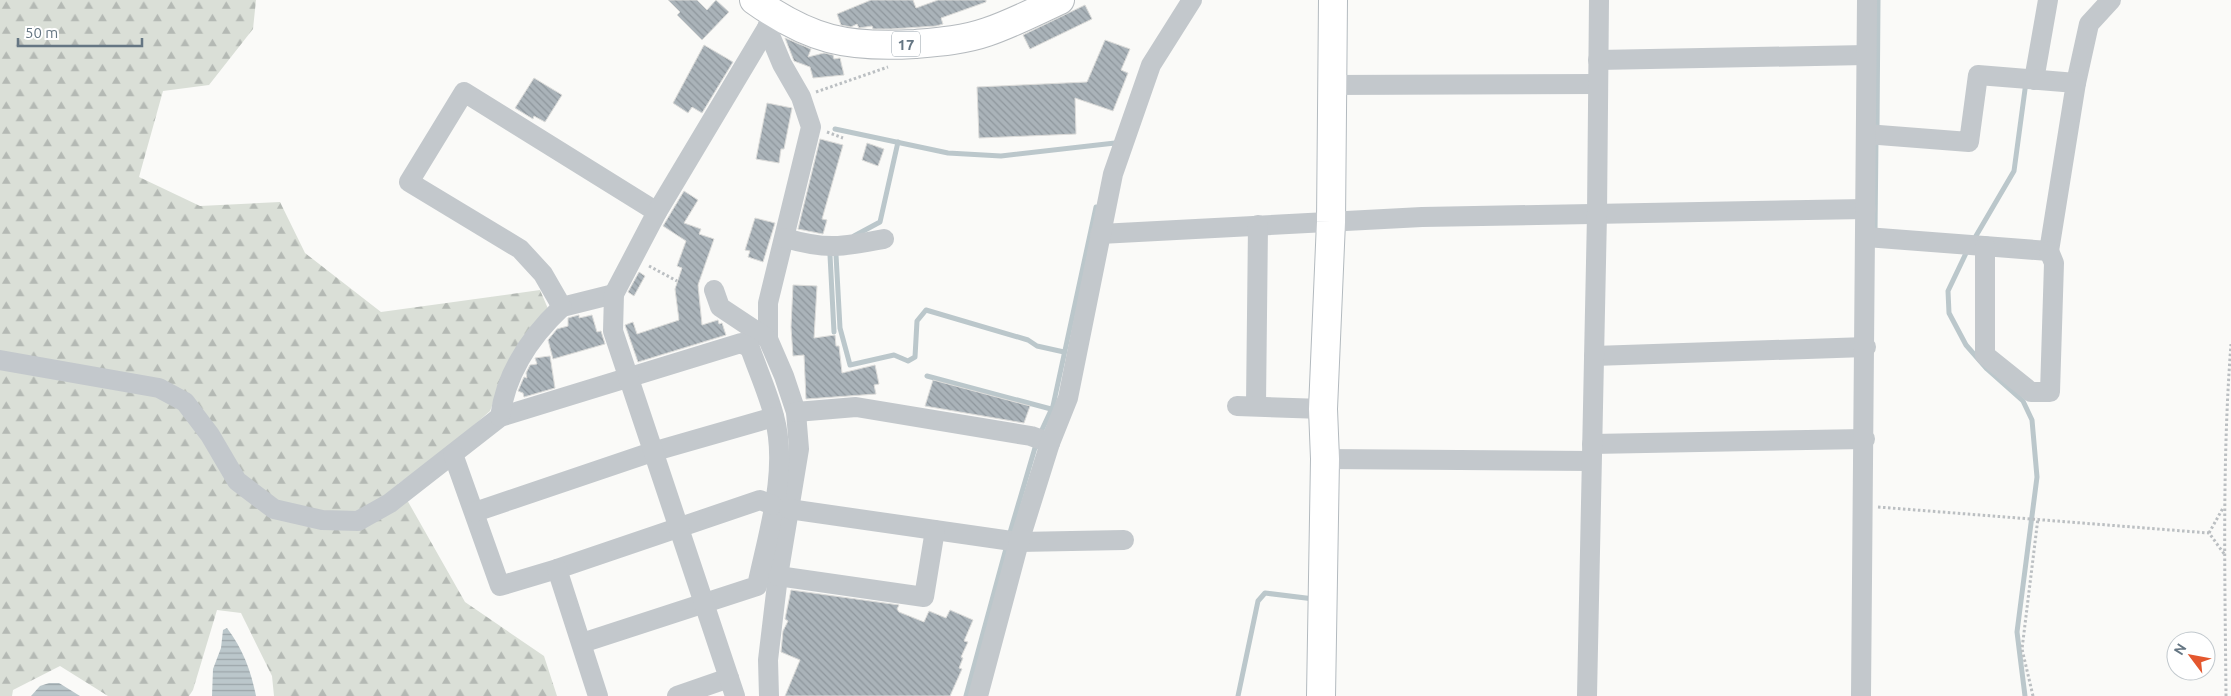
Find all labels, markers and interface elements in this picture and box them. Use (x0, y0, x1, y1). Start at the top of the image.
scale bar (18, 15, 141, 47)
text: 50 m (25, 24, 58, 41)
road number: 17 (892, 32, 920, 56)
north arrow (2166, 631, 2216, 681)
text: N (2170, 640, 2190, 658)

